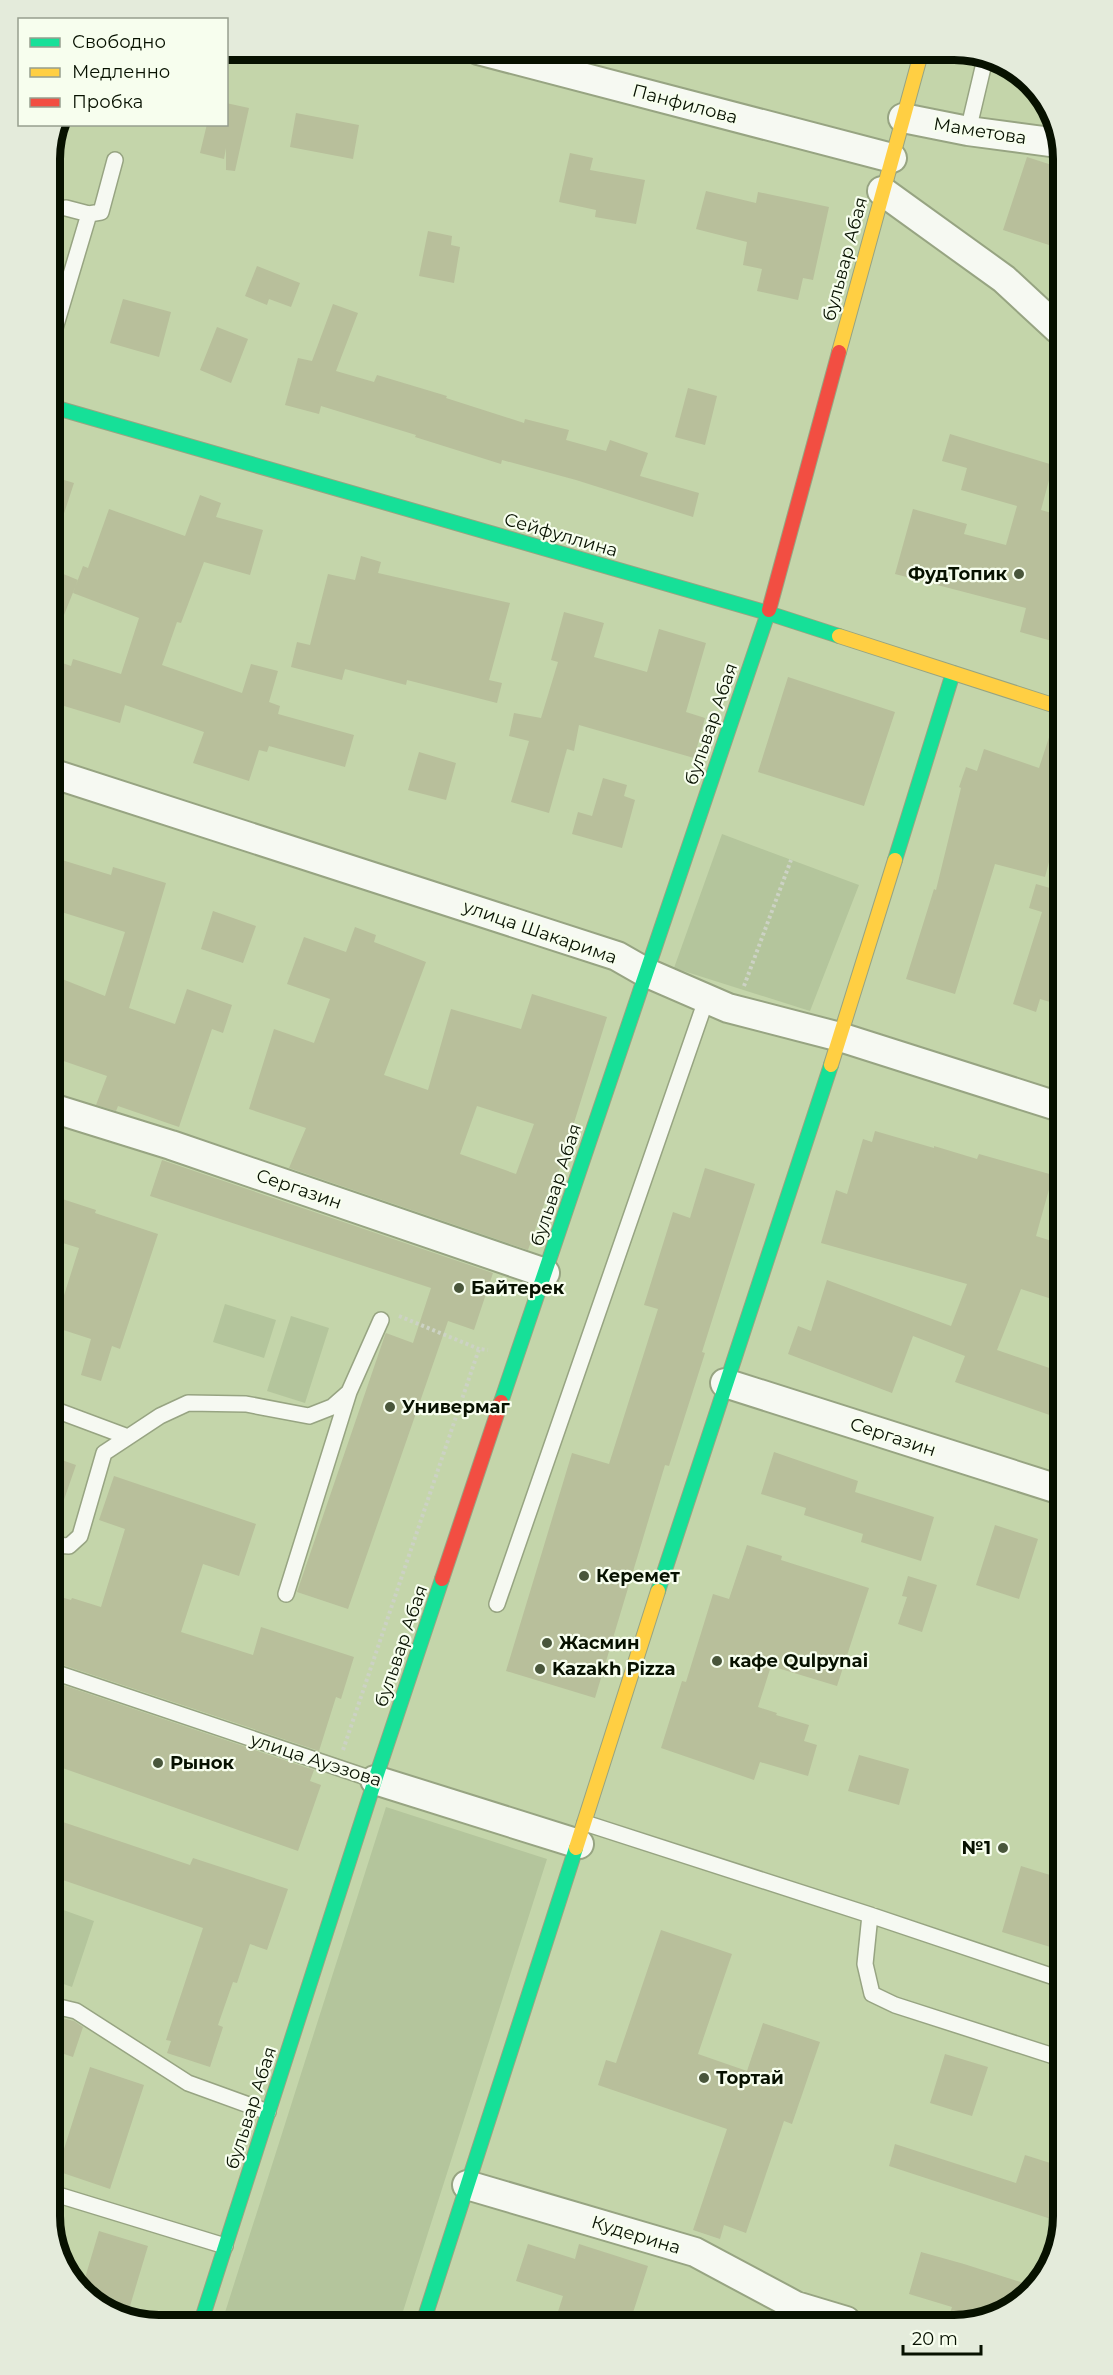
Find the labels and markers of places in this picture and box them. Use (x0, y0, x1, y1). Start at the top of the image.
place label: ФудТопик (908, 563, 1007, 585)
marker: ФудТопик (1012, 567, 1026, 581)
place label: Байтерек (471, 1277, 565, 1299)
marker: Байтерек (452, 1281, 466, 1295)
place label: Универмаг (402, 1396, 510, 1418)
marker: Универмаг (383, 1400, 397, 1414)
place label: Керемет (596, 1565, 680, 1587)
marker: Керемет (577, 1569, 591, 1583)
place label: Жасмин (559, 1632, 640, 1654)
marker: Жасмин (540, 1636, 554, 1650)
place label: кафе Qulpynai (729, 1650, 868, 1672)
marker: кафе Qulpynai (710, 1654, 724, 1668)
place label: Kazakh Pizza (552, 1658, 676, 1680)
marker: Kazakh Pizza (533, 1662, 547, 1676)
place label: Рынок (170, 1752, 235, 1774)
marker: Рынок (151, 1756, 165, 1770)
place label: №1 (962, 1837, 991, 1859)
marker: №1 (996, 1841, 1010, 1855)
place label: Тортай (716, 2067, 784, 2089)
marker: Тортай (697, 2071, 711, 2085)

